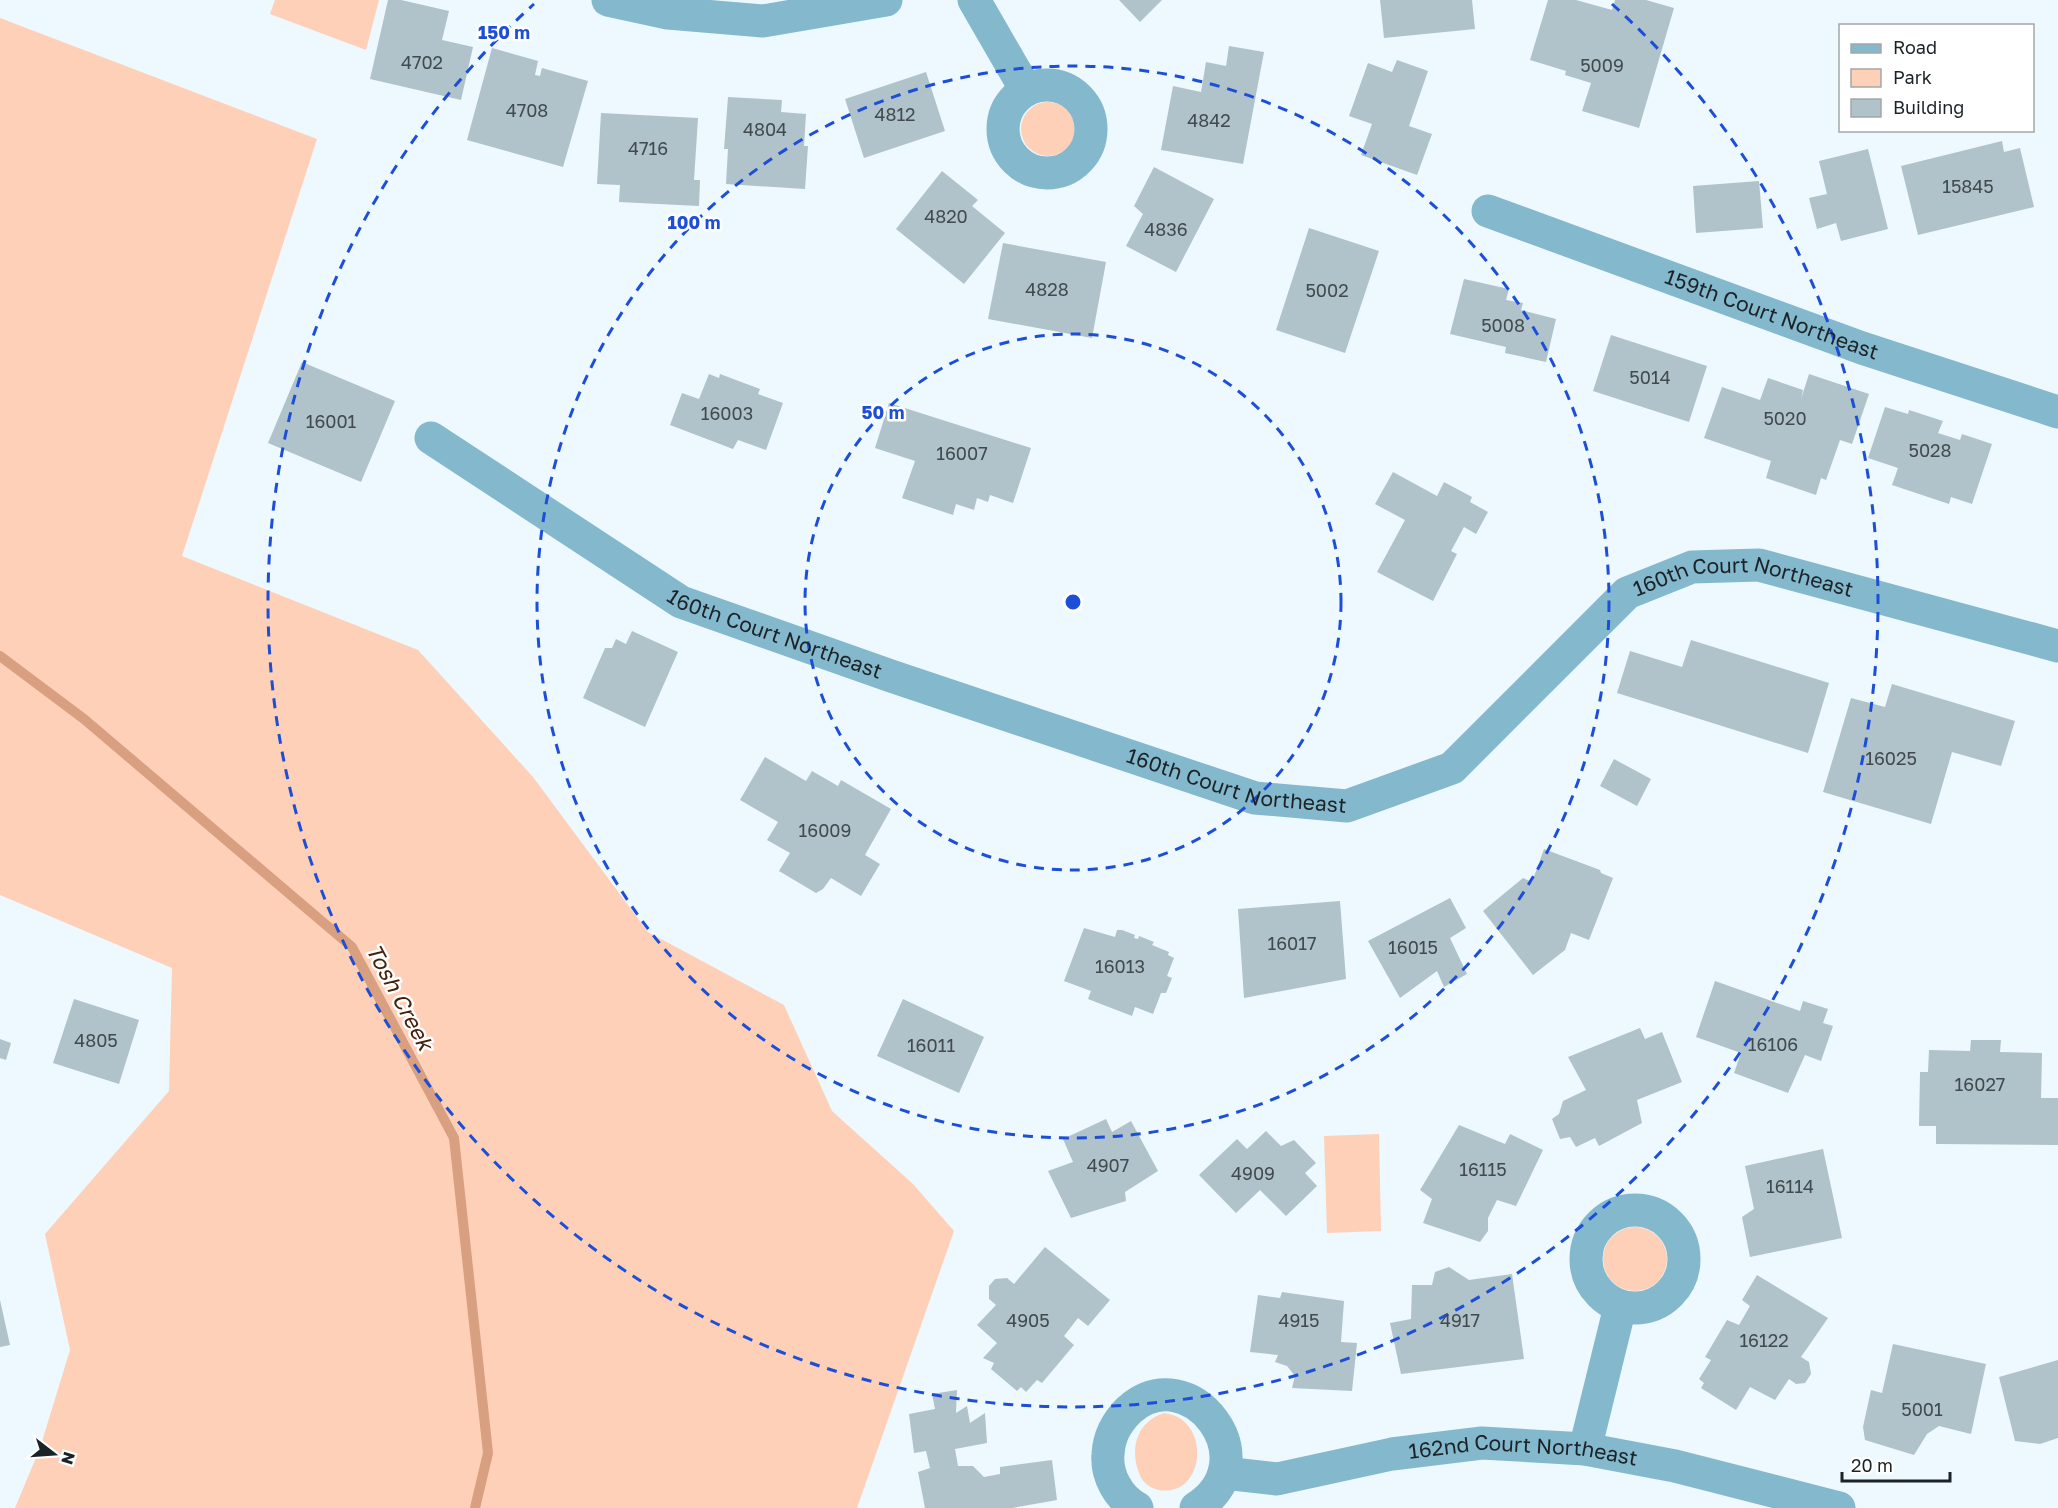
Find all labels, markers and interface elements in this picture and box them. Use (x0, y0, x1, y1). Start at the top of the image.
text: 150 m (478, 21, 530, 43)
legend (1839, 24, 2034, 132)
text: Road (1893, 36, 1937, 58)
house number: 4702 (401, 51, 443, 73)
house number: 5009 (1580, 54, 1624, 76)
text: Park (1893, 66, 1932, 88)
text: Building (1893, 96, 1964, 118)
house number: 4708 (506, 99, 548, 121)
house number: 4812 (874, 103, 916, 125)
house number: 4842 (1187, 109, 1231, 131)
house number: 4804 (743, 118, 787, 140)
house number: 4716 (628, 137, 668, 159)
house number: 15845 (1942, 175, 1994, 197)
house number: 4820 (924, 205, 968, 227)
text: 100 m (668, 211, 720, 233)
house number: 4836 (1144, 218, 1188, 240)
street label: 159th Court Northeast (1661, 263, 1882, 365)
house number: 4828 (1025, 278, 1069, 300)
house number: 5002 (1305, 279, 1349, 301)
house number: 5008 (1481, 314, 1525, 336)
house number: 5014 (1629, 366, 1671, 388)
text: 50 m (862, 401, 904, 423)
house number: 16003 (701, 402, 753, 424)
house number: 5020 (1763, 407, 1807, 429)
house number: 16001 (306, 410, 357, 432)
house number: 5028 (1908, 439, 1952, 461)
house number: 16007 (936, 442, 988, 464)
text: 160th Court Northeast (1629, 550, 1856, 602)
street label: 160th Court Northeast (1631, 581, 1857, 607)
street label: 160th Court Northeast (662, 582, 886, 684)
centre of rings (1063, 592, 1083, 612)
street label: 160th Court Northeast (1123, 742, 1348, 818)
house number: 16025 (1865, 747, 1917, 769)
house number: 16009 (799, 819, 851, 841)
house number: 16017 (1267, 932, 1317, 954)
house number: 16015 (1388, 936, 1438, 958)
water label: Tosh Creek (361, 939, 441, 1057)
house number: 16013 (1095, 955, 1145, 977)
house number: 4805 (74, 1029, 118, 1051)
house number: 16106 (1748, 1033, 1798, 1055)
house number: 16011 (907, 1034, 955, 1056)
house number: 16027 (1955, 1073, 2005, 1095)
house number: 4907 (1087, 1154, 1129, 1176)
house number: 16115 (1459, 1158, 1507, 1180)
house number: 4909 (1231, 1162, 1275, 1184)
house number: 16114 (1766, 1175, 1814, 1197)
house number: 4905 (1006, 1309, 1050, 1331)
house number: 4915 (1278, 1309, 1320, 1331)
house number: 4917 (1440, 1309, 1480, 1331)
house number: 16122 (1739, 1329, 1789, 1351)
house number: 5001 (1901, 1398, 1943, 1420)
north arrow (24, 1424, 84, 1484)
street label: 162nd Court Northeast (1407, 1428, 1640, 1471)
scale bar (1842, 1445, 1950, 1483)
text: N (57, 1450, 80, 1467)
text: 20 m (1851, 1454, 1893, 1476)

